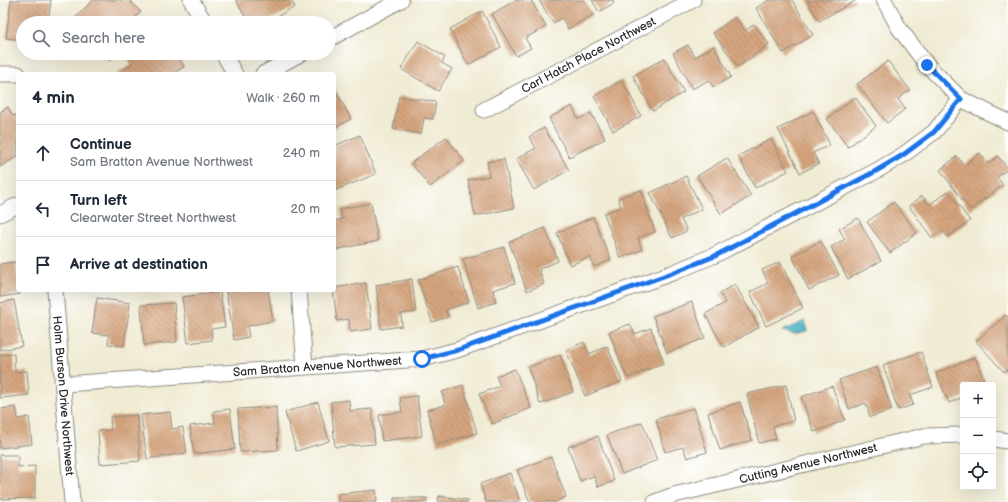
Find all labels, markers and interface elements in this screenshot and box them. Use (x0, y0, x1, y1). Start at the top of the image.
street label: Carl Hatch Place Northwest (519, 14, 659, 97)
search box (16, 16, 336, 60)
icon: search (30, 27, 52, 49)
text: Search here (62, 29, 145, 48)
route end (918, 56, 936, 74)
text: 4 min (32, 88, 75, 108)
text: Walk · 260 m (246, 90, 320, 106)
text: Continue (70, 135, 132, 154)
icon: ahead (32, 142, 54, 164)
text: 240 m (283, 145, 320, 161)
text: Sam Bratton Avenue Northwest (70, 154, 253, 170)
text: Turn left (70, 191, 127, 210)
icon: left (32, 198, 54, 220)
text: 20 m (290, 201, 320, 217)
text: Clearwater Street Northwest (70, 210, 236, 226)
icon: arrive (32, 254, 54, 276)
text: Arrive at destination (70, 255, 208, 274)
street label: Holm Burson Drive Northwest (49, 315, 77, 477)
route start (413, 350, 431, 368)
street label: Sam Bratton Avenue Northwest (233, 353, 403, 380)
map controls (960, 382, 996, 490)
button: + (960, 382, 996, 418)
button: − (960, 418, 996, 454)
street label: Cutting Avenue Northwest (738, 440, 879, 487)
button: locate (960, 454, 996, 490)

